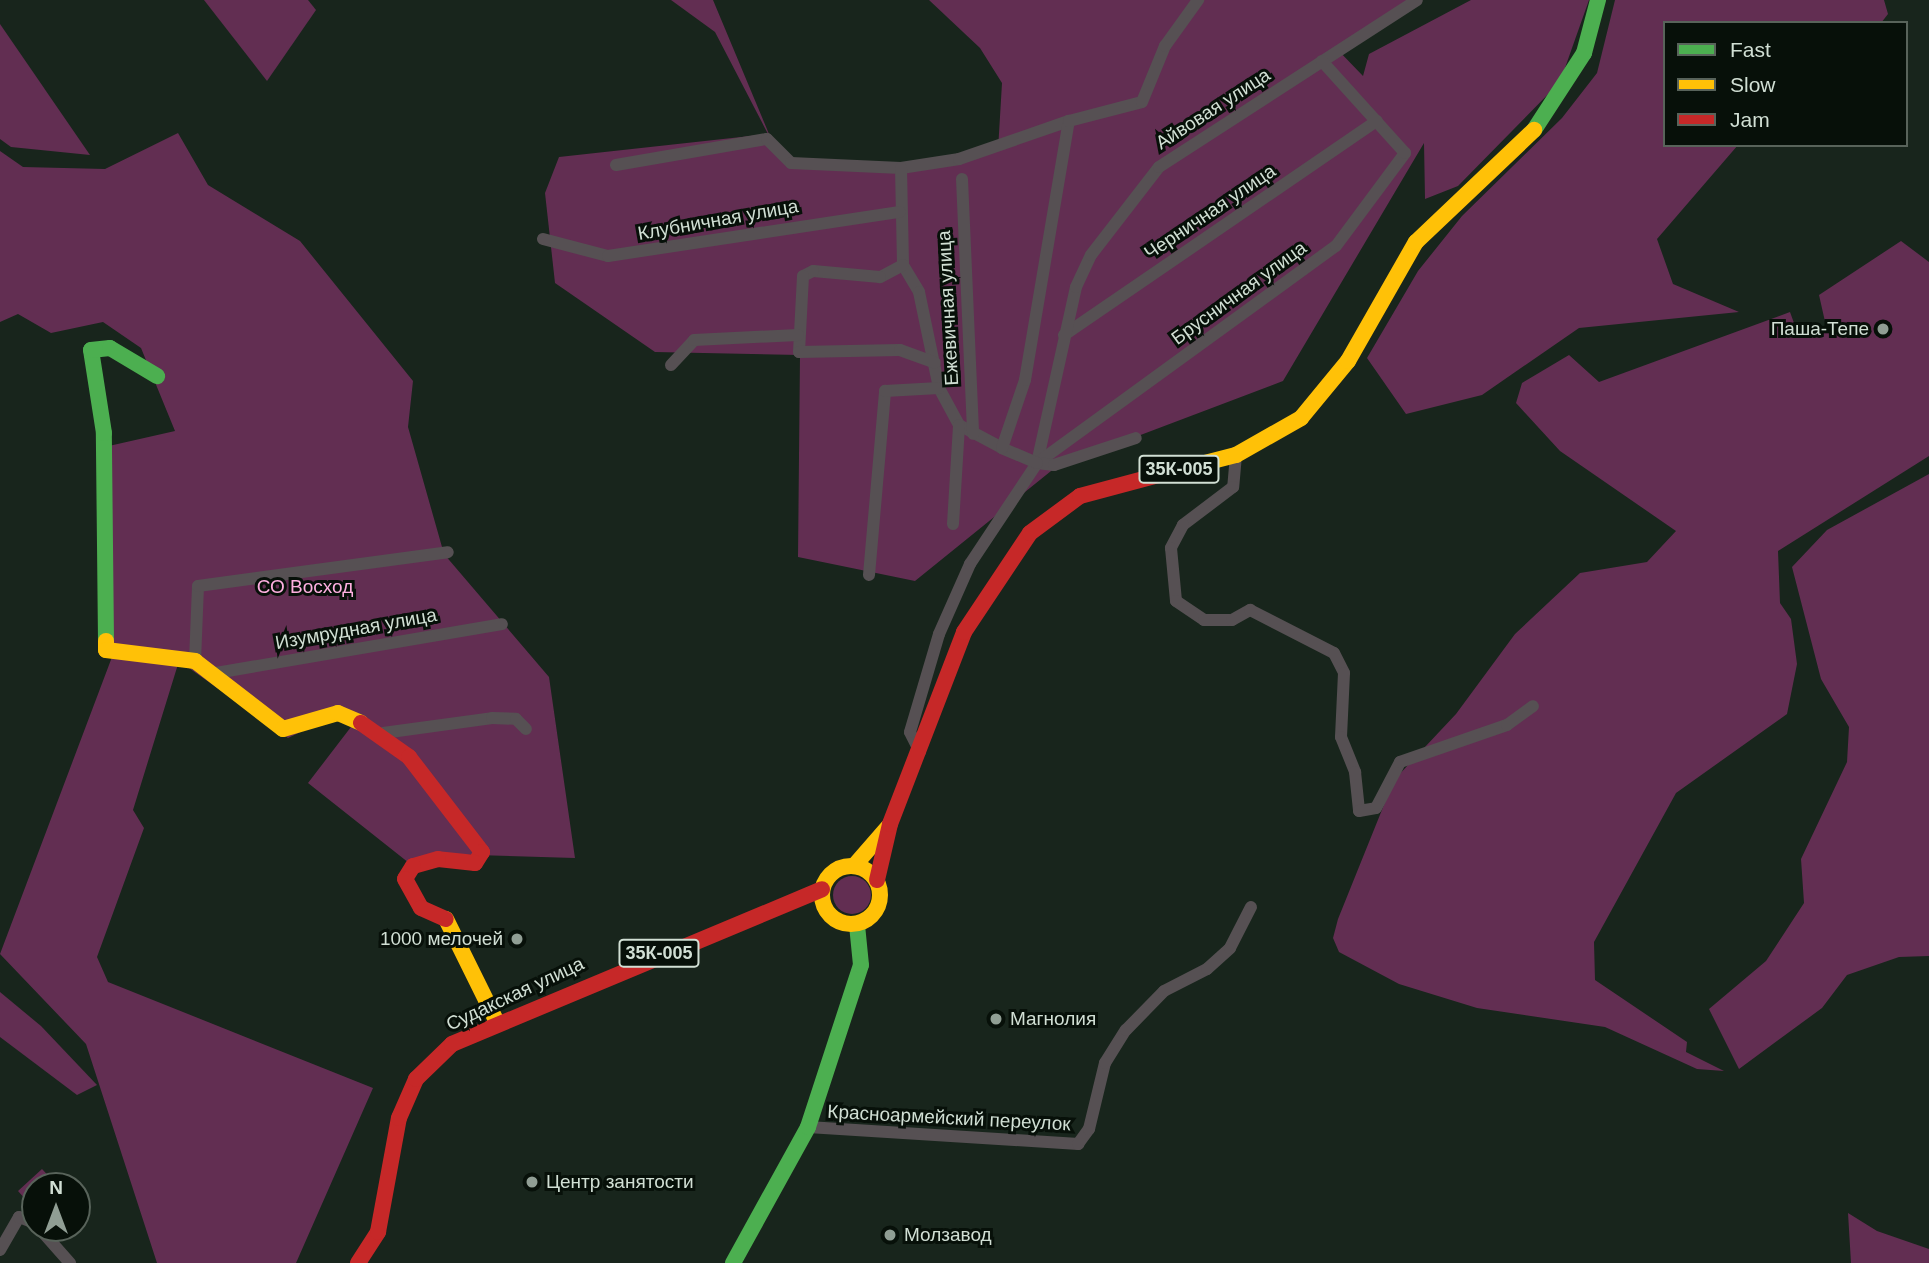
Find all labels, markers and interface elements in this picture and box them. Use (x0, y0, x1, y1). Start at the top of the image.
legend (1663, 21, 1908, 147)
text: Fast (1730, 38, 1771, 61)
street label: Айвовая улица (1151, 63, 1275, 155)
text: Slow (1730, 73, 1776, 96)
text: Jam (1730, 108, 1770, 131)
street label: Черничная улица (1140, 160, 1280, 264)
street label: Клубничная улица (636, 195, 800, 245)
street label: Ежевичная улица (933, 230, 963, 386)
street label: Брусничная улица (1167, 236, 1311, 350)
place label: Паша-Тепе (1771, 318, 1869, 340)
marker: Паша-Тепе (1875, 321, 1891, 337)
road number: 35К-005 (1137, 454, 1221, 484)
park label: СО Восход (257, 576, 353, 598)
street label: Изумрудная улица (273, 604, 439, 654)
place label: 1000 мелочей (380, 928, 503, 950)
marker: 1000 мелочей (509, 931, 525, 947)
road number: 35К-005 (617, 938, 701, 968)
street label: Судакская улица (442, 952, 588, 1036)
place label: Магнолия (1010, 1008, 1096, 1030)
marker: Магнолия (988, 1011, 1004, 1027)
street label: Красноармейский переулок (827, 1100, 1071, 1136)
place label: Центр занятости (546, 1171, 694, 1193)
north arrow (21, 1172, 91, 1242)
marker: Центр занятости (524, 1174, 540, 1190)
text: N (49, 1177, 63, 1198)
place label: Молзавод (904, 1224, 992, 1246)
marker: Молзавод (882, 1227, 898, 1243)

